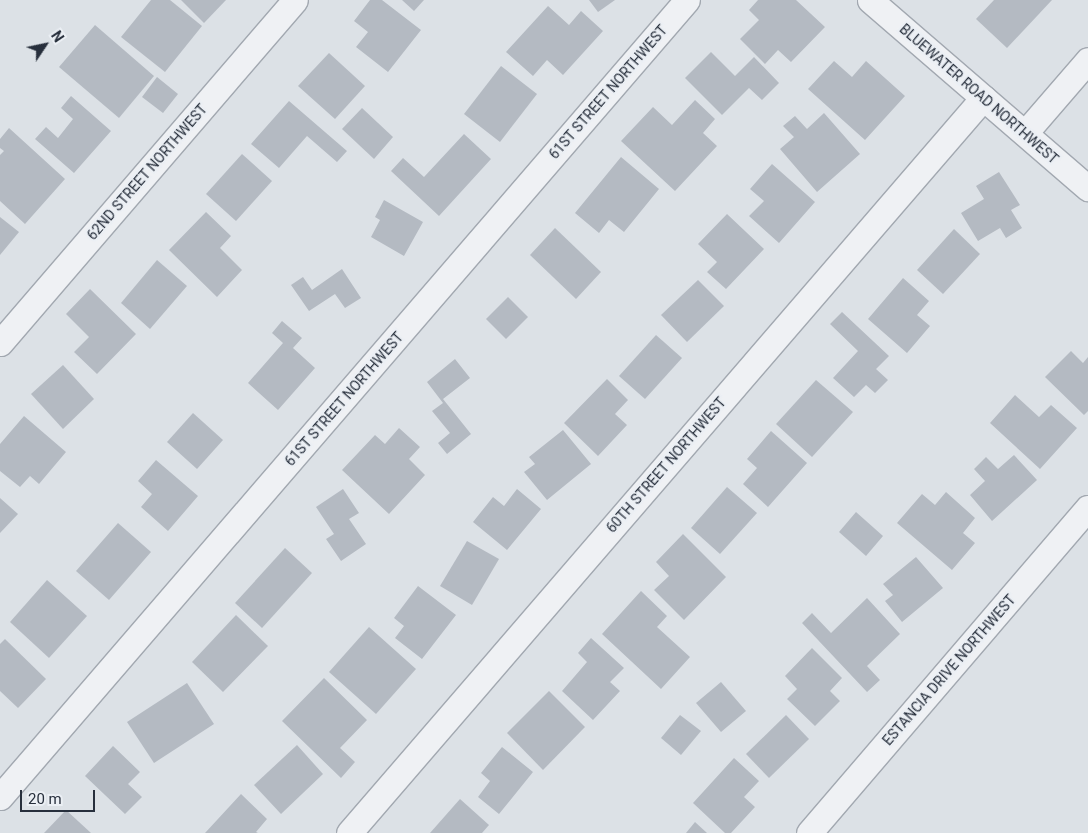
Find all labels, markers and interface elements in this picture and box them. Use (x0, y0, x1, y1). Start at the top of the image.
north arrow (20, 20, 70, 70)
street label: BLUEWATER ROAD NORTHWEST (896, 21, 1062, 167)
street label: 61ST STREET NORTHWEST (545, 22, 671, 162)
text: N (48, 28, 67, 45)
street label: 62ND STREET NORTHWEST (83, 101, 211, 243)
street label: 61ST STREET NORTHWEST (281, 329, 407, 469)
street label: 60TH STREET NORTHWEST (603, 394, 729, 536)
street label: ESTANCIA DRIVE NORTHWEST (879, 591, 1019, 749)
scale bar (22, 780, 98, 812)
text: 20 m (28, 790, 62, 808)

